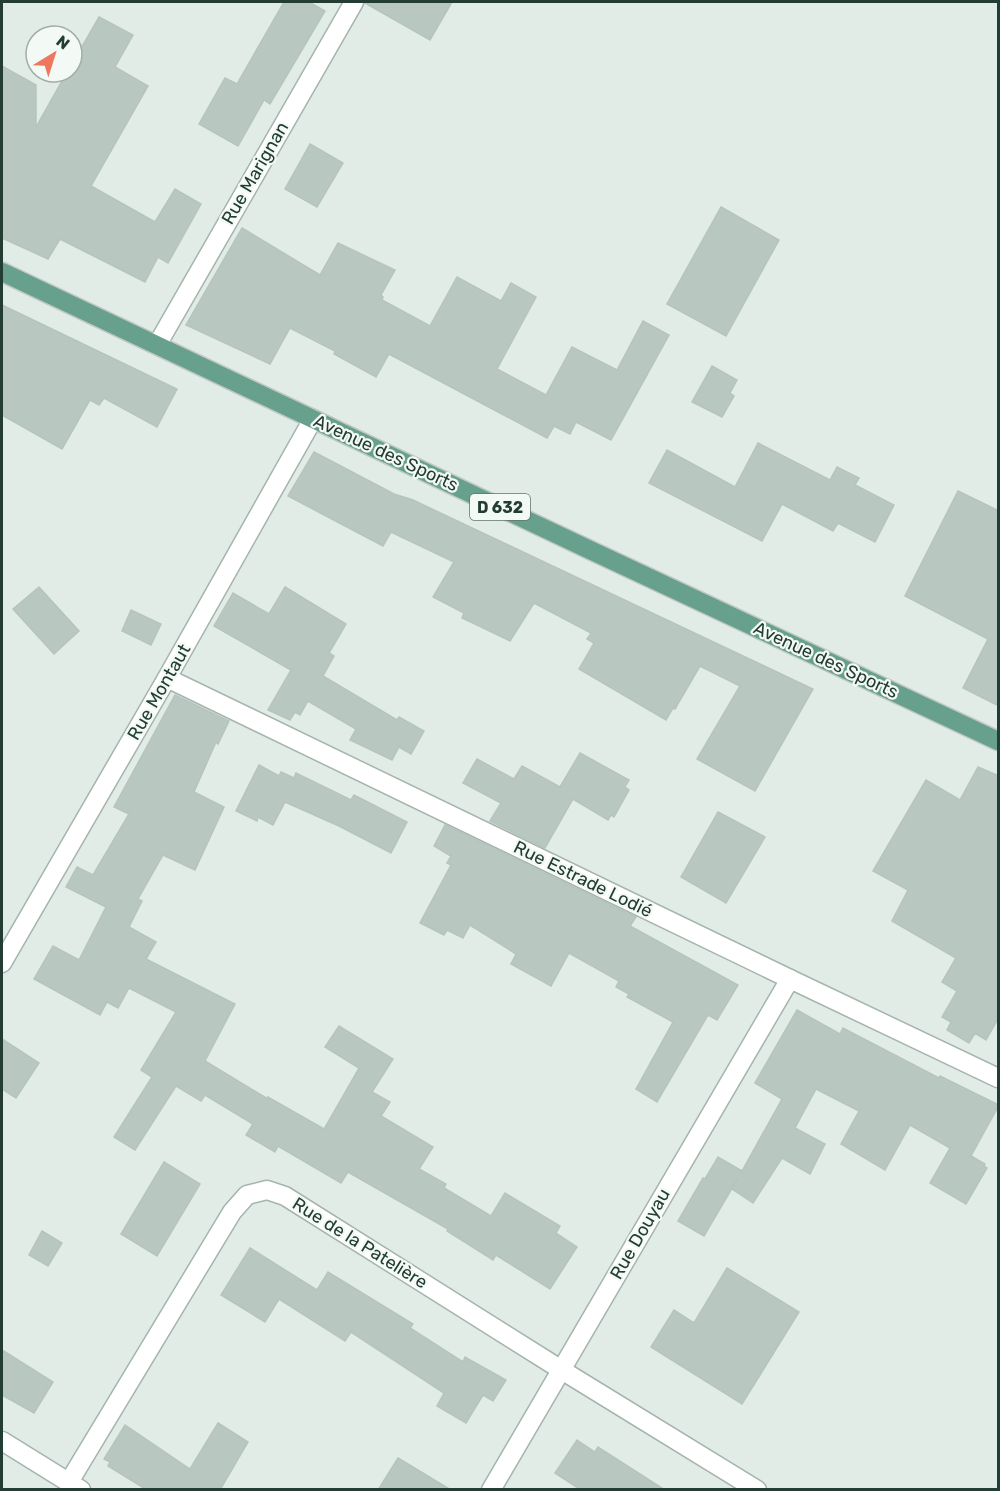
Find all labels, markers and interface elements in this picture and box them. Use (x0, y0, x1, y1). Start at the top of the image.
north arrow (24, 24, 84, 84)
text: N (53, 32, 73, 54)
street label: Rue Marignan (217, 118, 293, 228)
street label: Avenue des Sports (310, 410, 462, 496)
road number: D 632 (470, 494, 530, 520)
street label: Avenue des Sports (750, 617, 902, 703)
street label: Rue Montaut (123, 640, 195, 744)
street label: Rue Estrade Lodié (510, 836, 656, 922)
street label: Rue Douyau (605, 1185, 675, 1283)
street label: Rue de la Patelière (288, 1193, 432, 1293)

